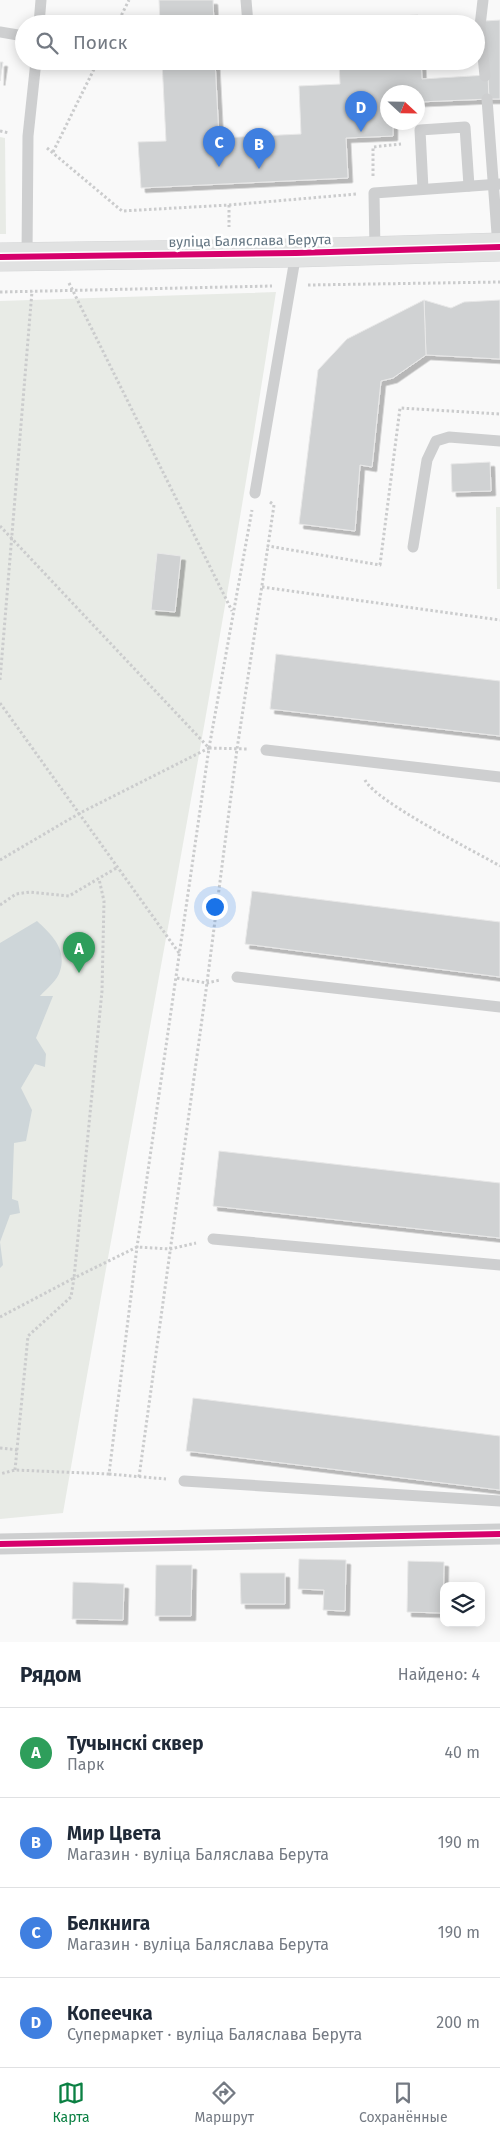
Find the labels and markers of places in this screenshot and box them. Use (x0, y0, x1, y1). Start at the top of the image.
pin: D (345, 91, 377, 132)
pin: C (203, 126, 235, 167)
pin: B (243, 128, 275, 169)
pin: A (63, 932, 95, 973)

